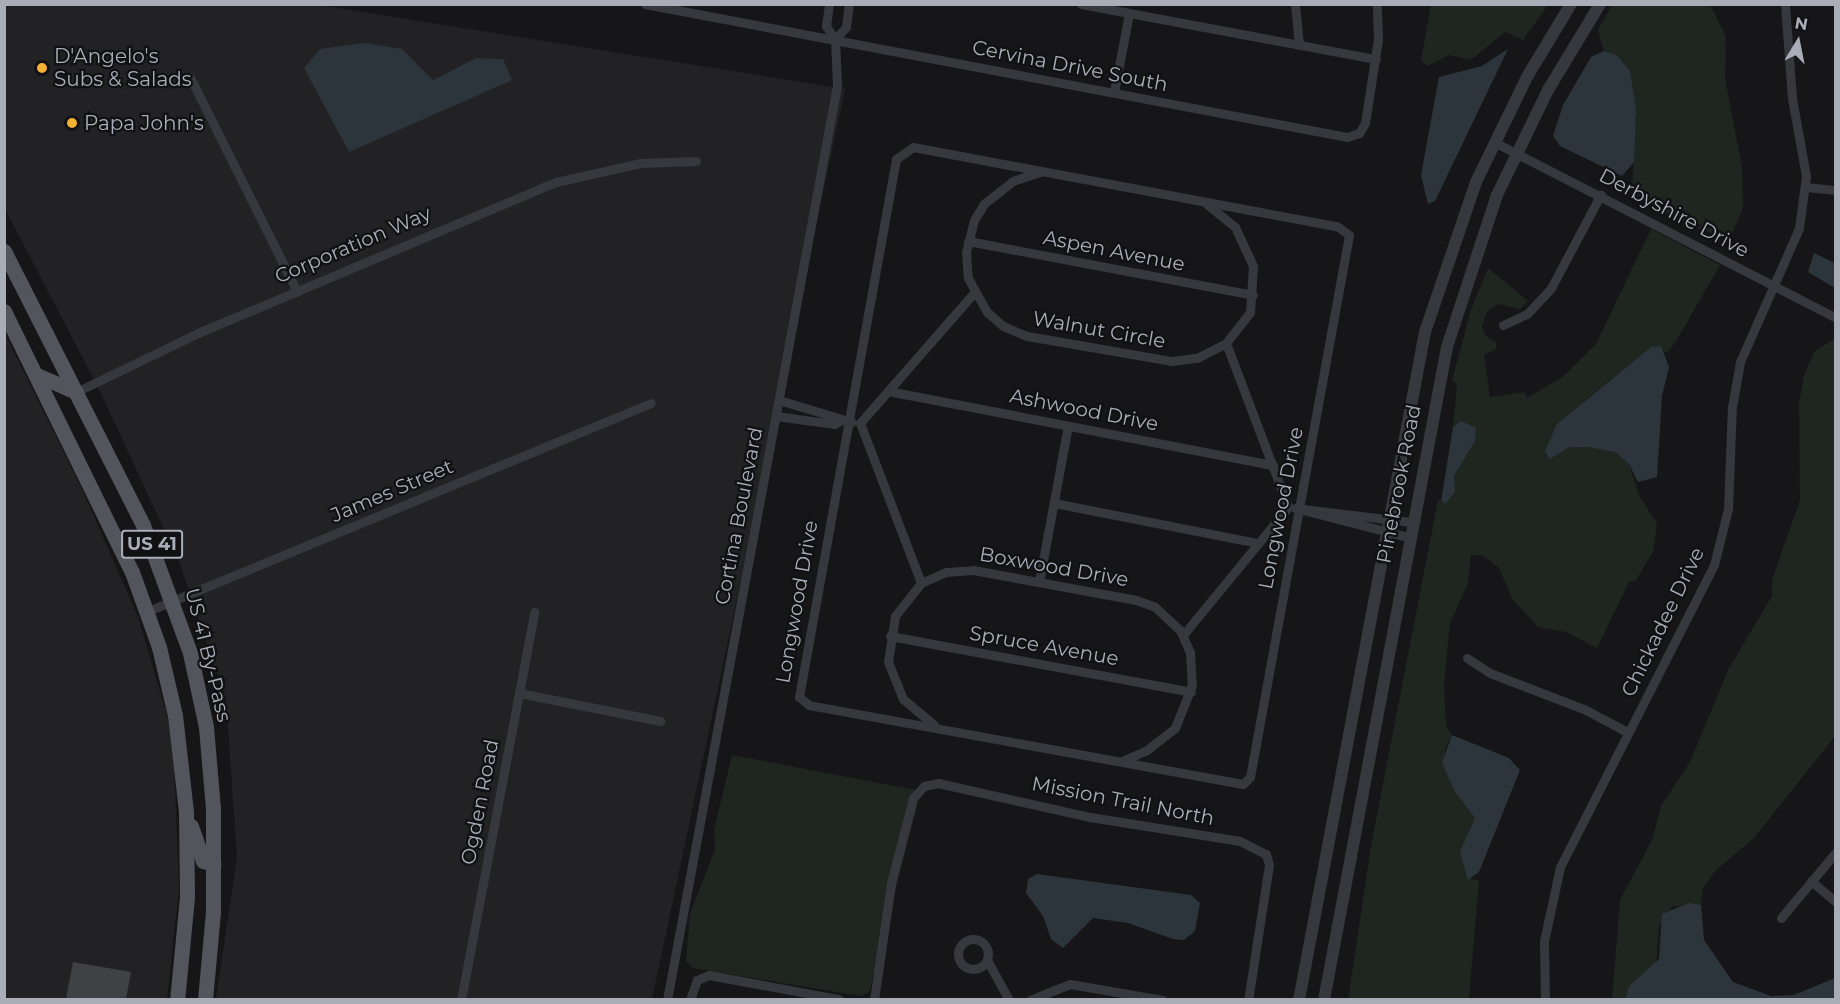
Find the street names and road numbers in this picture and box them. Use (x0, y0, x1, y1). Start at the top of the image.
street label: Cervina Drive South (970, 35, 1170, 97)
street label: Derbyshire Drive (1595, 163, 1753, 263)
street label: Corporation Way (271, 201, 435, 289)
street label: Aspen Avenue (1041, 225, 1187, 277)
street label: Walnut Circle (1031, 307, 1167, 353)
street label: Ashwood Drive (1008, 384, 1160, 436)
street label: Pinebrook Road (1372, 403, 1426, 565)
street label: Cortina Boulevard (710, 425, 768, 607)
street label: Longwood Drive (1253, 425, 1309, 591)
street label: James Street (327, 454, 457, 528)
street label: Longwood Drive (771, 519, 823, 685)
road number: US 41 (120, 529, 184, 559)
street label: Boxwood Drive (978, 542, 1130, 592)
street label: Chickadee Drive (1616, 543, 1710, 701)
street label: US 41 By-Pass (180, 586, 236, 724)
street label: Spruce Avenue (967, 621, 1121, 671)
street label: Ogden Road (456, 737, 504, 867)
street label: Mission Trail North (1030, 772, 1216, 830)

